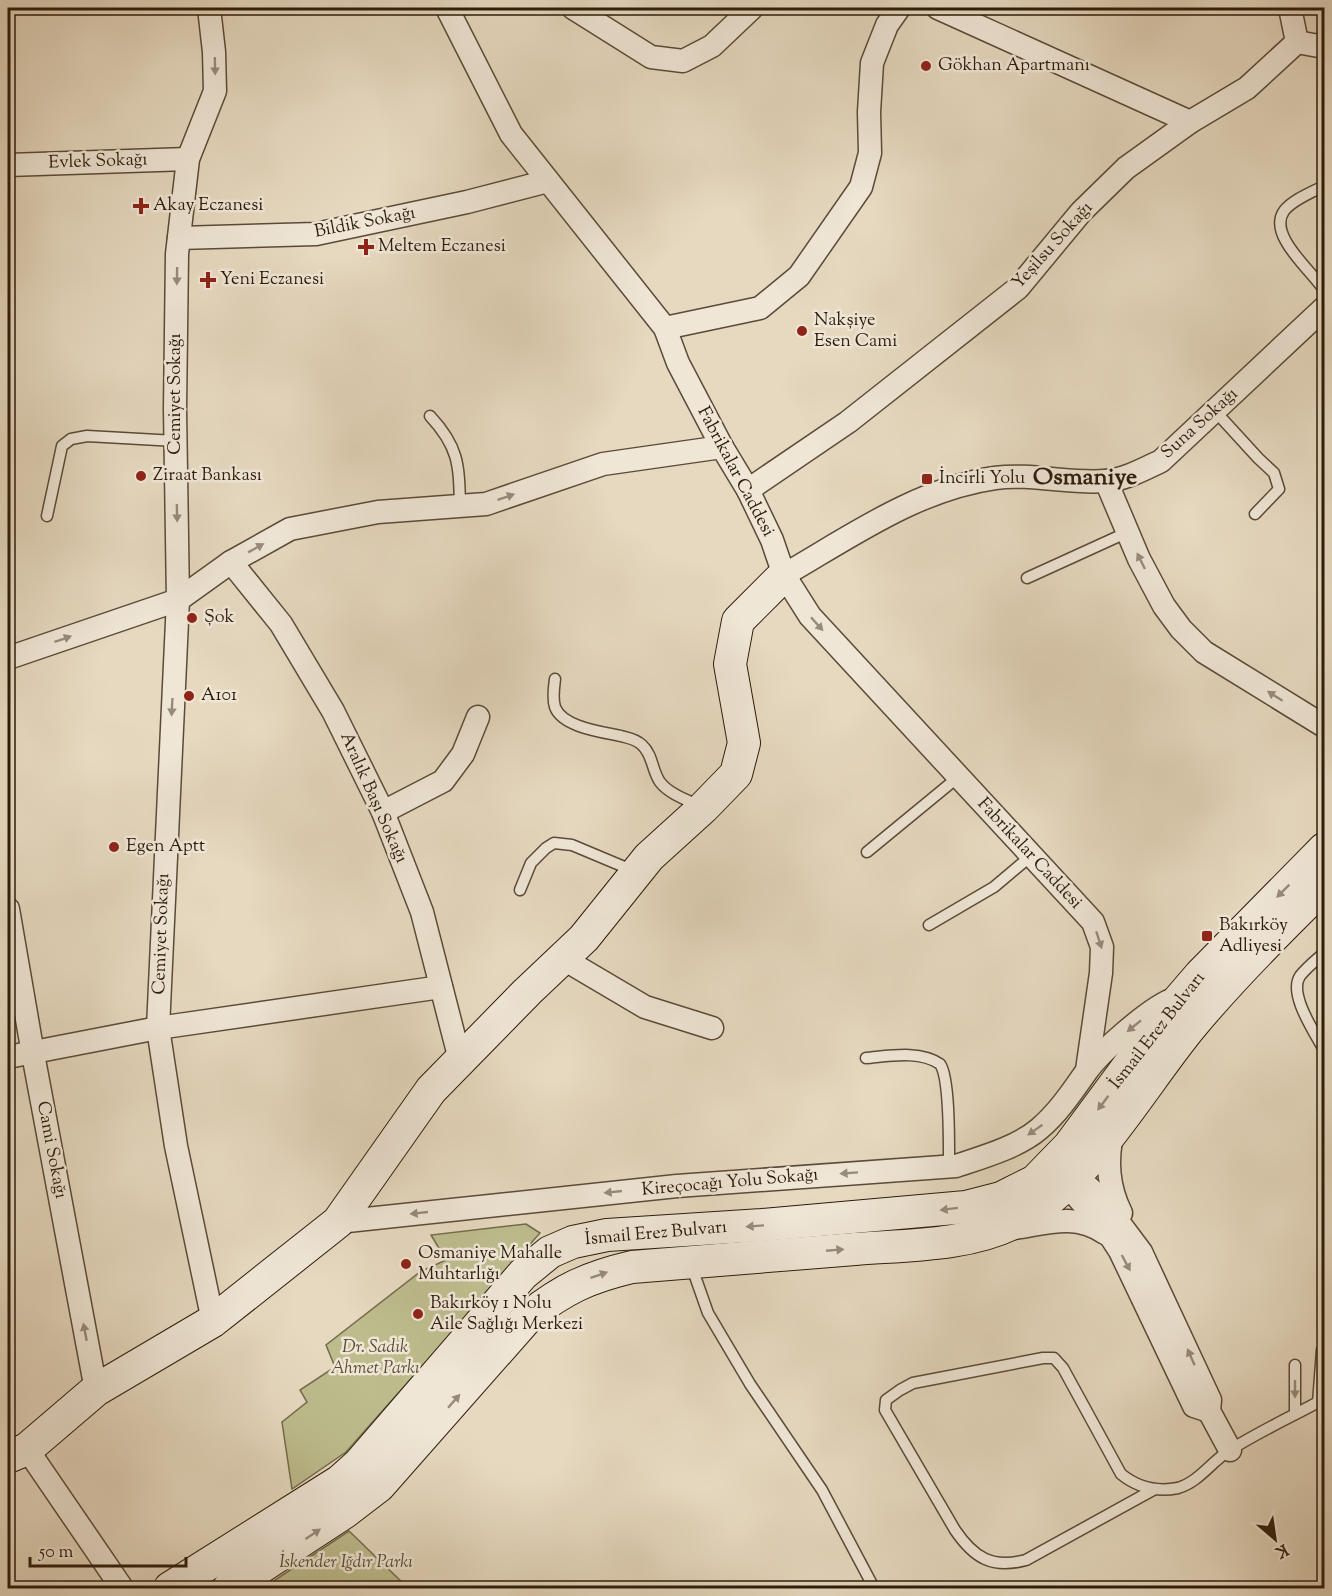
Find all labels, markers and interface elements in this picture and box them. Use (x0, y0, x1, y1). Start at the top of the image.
place label: Gökhan Apartmanı (938, 53, 1090, 79)
one-way arrow (210, 56, 219, 75)
marker: Gökhan Apartmanı (919, 59, 933, 73)
street label: Evlek Sokağı (48, 147, 148, 177)
place label: Akay Eczanesi (153, 193, 263, 219)
street label: Yeşilsu Sokağı (1006, 196, 1100, 296)
marker: Akay Eczanesi (134, 199, 148, 213)
street label: Bildik Sokağı (312, 200, 418, 246)
place label: Meltem Eczanesi (378, 234, 506, 260)
marker: Meltem Eczanesi (359, 240, 373, 254)
one-way arrow (172, 266, 181, 285)
place label: Yeni Eczanesi (220, 267, 324, 293)
marker: Yeni Eczanesi (201, 273, 215, 287)
place label: Nakşiye Esen Cami (814, 308, 897, 355)
marker: Nakşiye Esen Cami (795, 324, 809, 338)
street label: Cemiyet Sokağı (163, 333, 189, 455)
street label: Suna Sokağı (1156, 382, 1244, 466)
street label: Fabrikalar Caddesi (690, 402, 780, 542)
district label: Osmaniye (1033, 461, 1137, 495)
place label: Ziraat Bankası (153, 463, 262, 489)
place label: İncirli Yolu (939, 466, 1025, 492)
marker: Ziraat Bankası (134, 469, 148, 483)
marker: İncirli Yolu (920, 472, 934, 486)
one-way arrow (497, 492, 515, 501)
one-way arrow (172, 503, 182, 522)
one-way arrow (248, 542, 264, 553)
one-way arrow (1136, 552, 1146, 570)
place label: Şok (204, 605, 234, 631)
marker: Şok (185, 611, 199, 625)
one-way arrow (810, 616, 824, 631)
one-way arrow (54, 634, 72, 644)
place label: A101 (201, 683, 237, 709)
marker: A101 (182, 689, 196, 703)
one-way arrow (1267, 690, 1283, 701)
one-way arrow (168, 698, 177, 717)
street label: Aralık Başı Sokağı (332, 728, 414, 868)
street label: Fabrikalar Caddesi (970, 792, 1088, 916)
place label: Egen Aptt (126, 834, 205, 860)
marker: Egen Aptt (107, 840, 121, 854)
street label: Cemiyet Sokağı (147, 873, 177, 995)
one-way arrow (1276, 884, 1291, 898)
place label: Bakırköy Adliyesi (1219, 913, 1288, 960)
marker: Bakırköy Adliyesi (1200, 929, 1214, 943)
one-way arrow (1095, 931, 1104, 949)
street label: İsmail Erez Bulvarı (1104, 967, 1212, 1095)
one-way arrow (1126, 1019, 1142, 1032)
one-way arrow (1097, 1095, 1109, 1110)
street label: Cami Sokağı (29, 1099, 73, 1201)
one-way arrow (1028, 1124, 1044, 1136)
street label: Kireçocağı Yolu Sokağı (641, 1162, 819, 1204)
one-way arrow (840, 1169, 859, 1178)
one-way arrow (603, 1188, 622, 1197)
one-way arrow (939, 1205, 958, 1214)
one-way arrow (409, 1208, 428, 1218)
street label: İsmail Erez Bulvarı (584, 1215, 728, 1253)
one-way arrow (745, 1221, 764, 1231)
place label: Osmaniye Mahalle Muhtarlığı (418, 1241, 562, 1288)
one-way arrow (825, 1246, 844, 1255)
one-way arrow (1121, 1255, 1131, 1272)
marker: Osmaniye Mahalle Muhtarlığı (399, 1257, 413, 1271)
one-way arrow (591, 1270, 609, 1280)
place label: Bakırköy 1 Nolu Aile Sağlığı Merkezi (430, 1291, 583, 1338)
marker: Bakırköy 1 Nolu Aile Sağlığı Merkezi (411, 1307, 425, 1321)
one-way arrow (80, 1323, 89, 1342)
park label: Dr. Sadık Ahmet Parkı (330, 1335, 420, 1382)
one-way arrow (1186, 1348, 1195, 1366)
one-way arrow (1290, 1380, 1300, 1399)
one-way arrow (447, 1394, 460, 1409)
north arrow (1245, 1509, 1305, 1569)
one-way arrow (305, 1528, 321, 1540)
scale bar (30, 1530, 186, 1568)
text: K (1270, 1537, 1292, 1563)
text: 50 m (38, 1540, 74, 1566)
park label: İskender Iğdır Parkı (279, 1550, 413, 1576)

